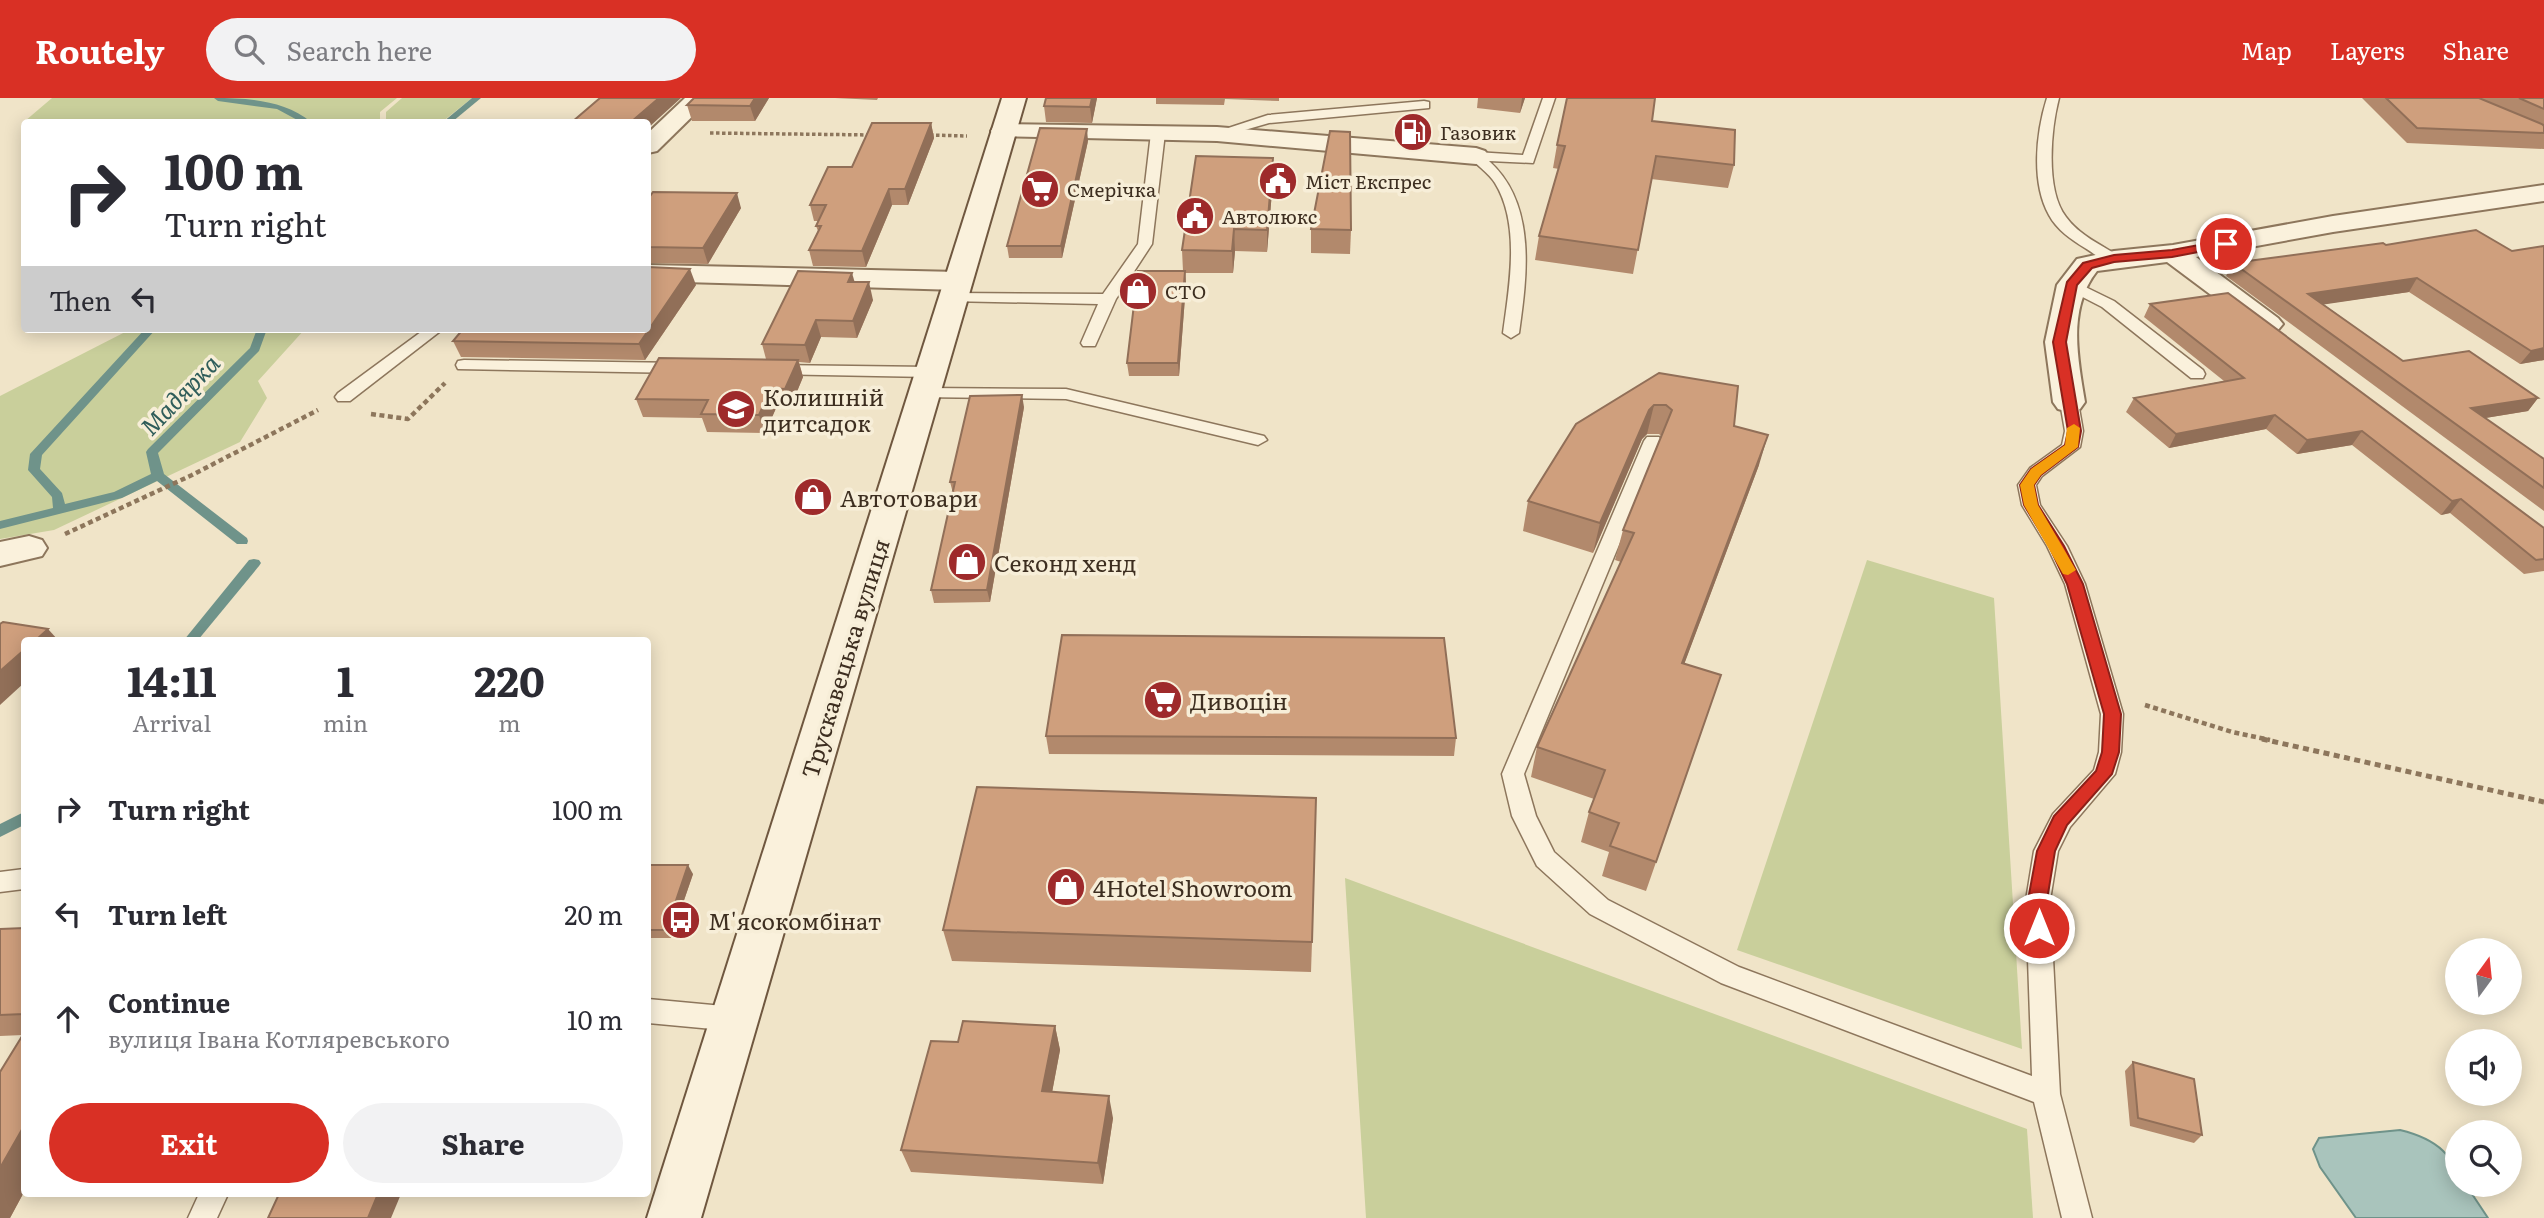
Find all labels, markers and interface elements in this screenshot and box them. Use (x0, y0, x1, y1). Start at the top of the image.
search box (206, 18, 696, 81)
text: Routely (35, 25, 164, 74)
icon: search (230, 30, 268, 68)
text: Search here (286, 30, 432, 69)
text: Map (2241, 32, 2292, 67)
text: Layers (2330, 32, 2404, 67)
text: Share (2442, 32, 2509, 67)
fuel station icon: Газовик (1392, 111, 1434, 153)
place label: Газовик (1440, 118, 1517, 146)
text: 100 m (164, 132, 303, 205)
icon: right (49, 147, 140, 238)
public building icon: Міст Експрес (1257, 160, 1299, 202)
place label: Міст Експрес (1305, 167, 1431, 195)
supermarket icon: Смерічка (1019, 168, 1061, 210)
place label: Смерічка (1067, 175, 1157, 203)
public building icon: Автолюкс (1174, 195, 1216, 237)
text: Turn right (164, 199, 326, 247)
place label: Автолюкс (1222, 202, 1317, 230)
pin (2196, 214, 2256, 274)
icon: arrive (2207, 225, 2245, 263)
shop icon: СТО (1117, 270, 1159, 312)
place label: СТО (1165, 277, 1206, 305)
text: Then (49, 280, 111, 319)
icon: left (125, 280, 163, 318)
water label: Мадярка (131, 345, 227, 442)
place label: Колишній дитсадок (763, 379, 884, 439)
school or university icon: Колишній дитсадок (715, 388, 757, 430)
shop icon: Автотовари (792, 476, 834, 518)
place label: Автотовари (840, 480, 978, 514)
street label: Трускавецька вулиця (791, 534, 897, 782)
shop icon: Секонд хенд (946, 541, 988, 583)
place label: Секонд хенд (994, 545, 1137, 579)
text: 14:11 (127, 648, 217, 710)
text: 1 (337, 648, 354, 710)
text: 220 (474, 648, 545, 710)
supermarket icon: Дивоцін (1142, 679, 1184, 721)
place label: Дивоцін (1190, 683, 1288, 717)
text: Arrival (133, 705, 211, 739)
text: min (323, 705, 368, 739)
text: m (498, 705, 521, 739)
text: Turn right (108, 789, 250, 828)
text: 100 m (552, 789, 623, 828)
icon: right (49, 790, 87, 828)
shop icon: 4Hotel Showroom (1045, 866, 1087, 908)
place label: 4Hotel Showroom (1093, 870, 1293, 904)
position arrow (2002, 891, 2076, 965)
text: Turn left (108, 894, 227, 933)
text: 20 m (564, 894, 623, 933)
icon: left (49, 895, 87, 933)
bus stop icon: М'ясокомбінат (660, 899, 702, 941)
place label: М'ясокомбінат (708, 903, 881, 937)
north arrow (2445, 938, 2522, 1015)
map controls (2445, 938, 2522, 1197)
text: Continue (108, 982, 230, 1021)
text: 10 m (567, 999, 623, 1038)
icon: ahead (49, 1000, 87, 1038)
text: вулиця Івана Котляревського (108, 1021, 450, 1055)
button: sound (2445, 1029, 2522, 1106)
button: Exit (49, 1103, 329, 1183)
button: Share (343, 1103, 623, 1183)
button: search (2445, 1120, 2522, 1197)

